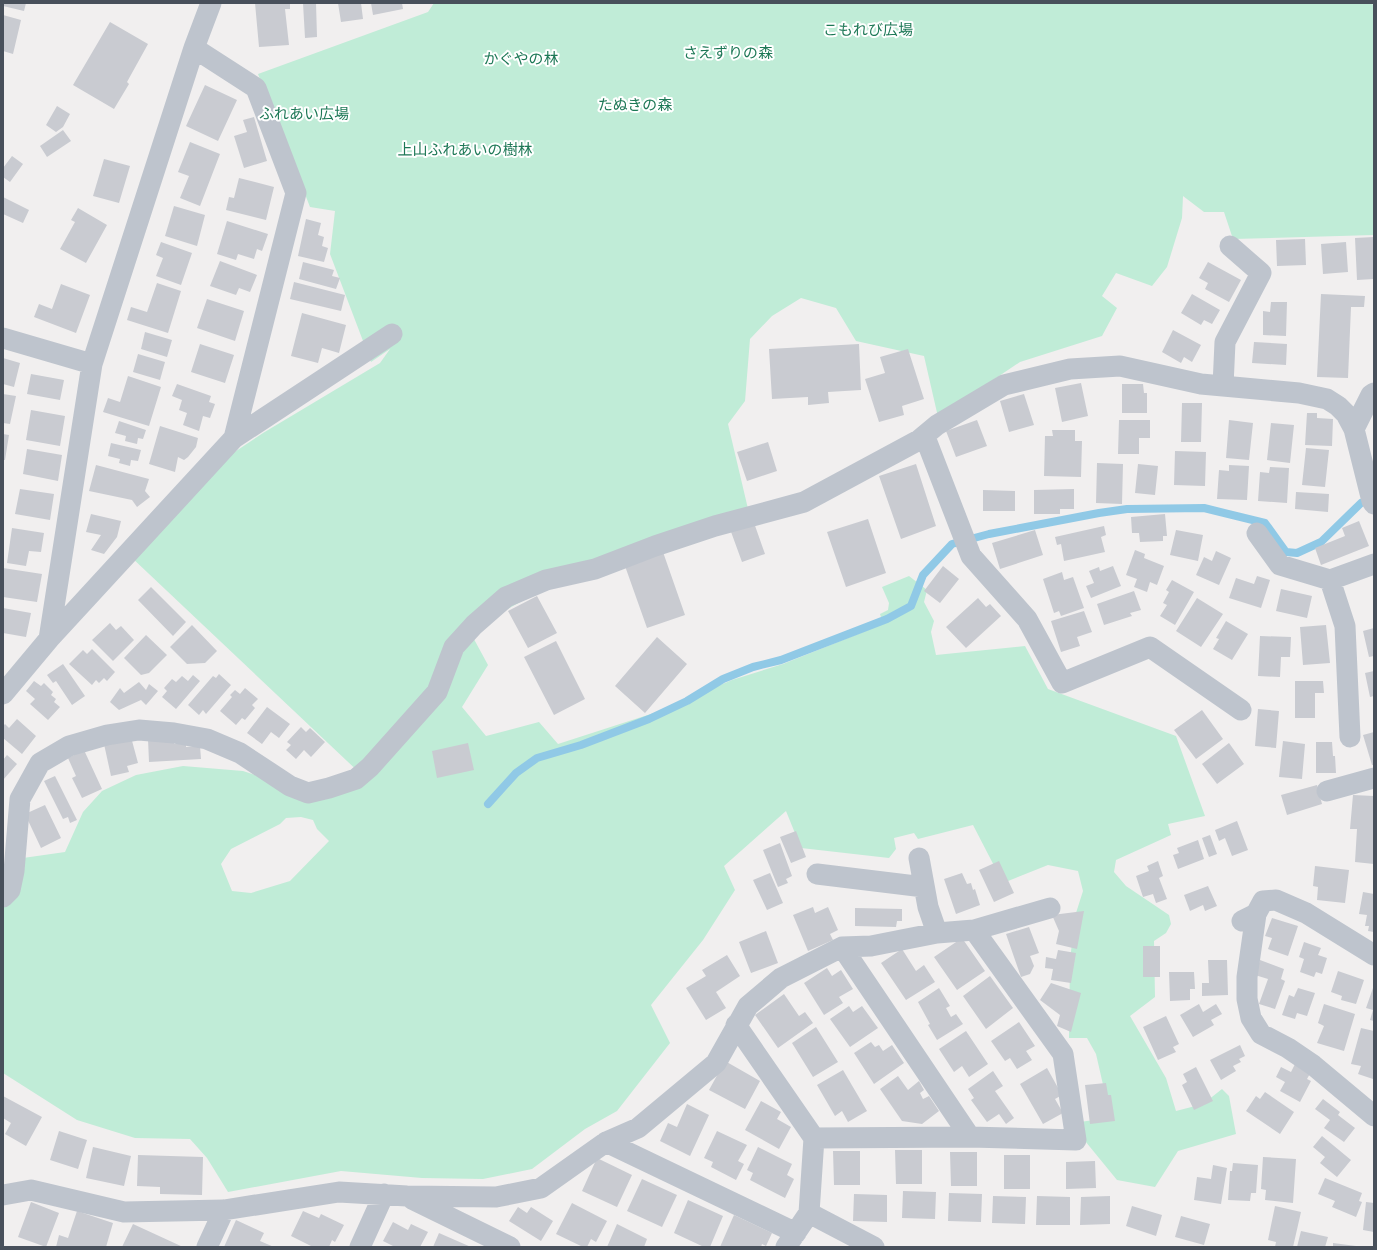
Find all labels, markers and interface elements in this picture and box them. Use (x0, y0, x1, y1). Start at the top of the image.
park label: こもれび広場 (823, 20, 913, 38)
park label: さえずりの森 (683, 43, 773, 61)
park label: かぐやの林 (483, 49, 559, 67)
park label: たぬきの森 (598, 95, 672, 113)
park label: ふれあい広場 (259, 104, 349, 122)
park label: 上山ふれあいの樹林 (397, 140, 533, 158)

